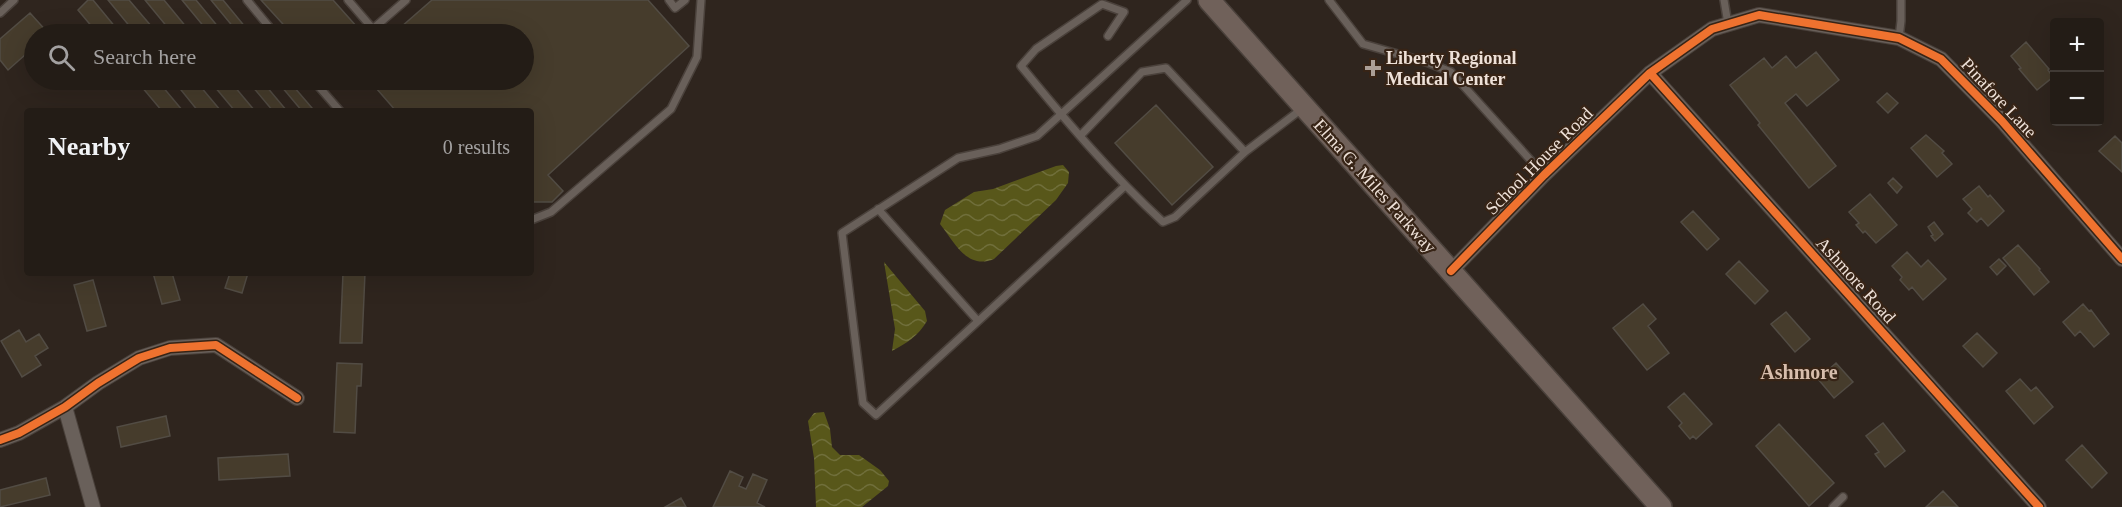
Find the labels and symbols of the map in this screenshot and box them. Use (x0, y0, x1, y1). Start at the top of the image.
place label: Liberty Regional Medical Center (1386, 48, 1517, 89)
street label: Pinafore Lane (1957, 54, 2041, 142)
marker: Liberty Regional Medical Center (1364, 59, 1382, 77)
street label: School House Road (1481, 103, 1597, 219)
street label: Elma G. Miles Parkway (1310, 115, 1440, 257)
street label: Ashmore Road (1812, 233, 1900, 327)
district label: Ashmore (1760, 361, 1838, 383)

